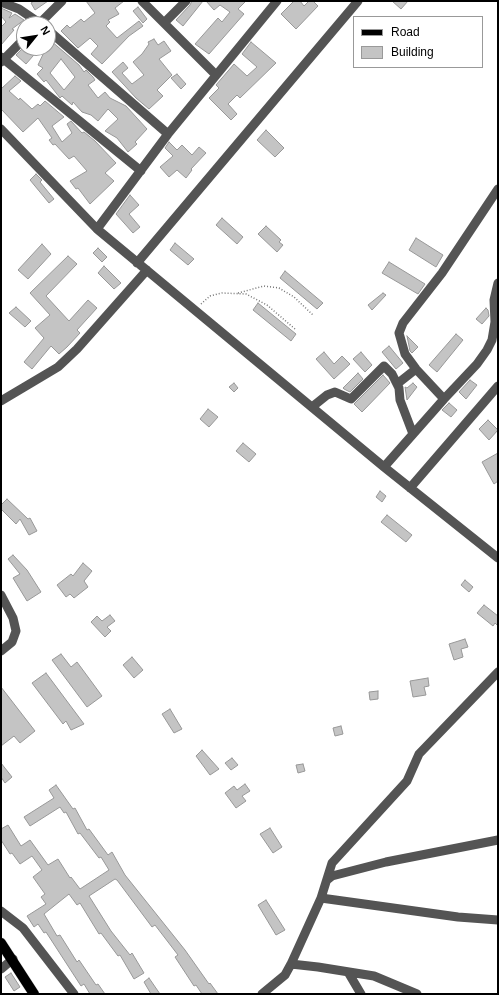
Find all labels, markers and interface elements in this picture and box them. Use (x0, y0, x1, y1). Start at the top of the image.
north arrow (16, 16, 56, 56)
legend (353, 16, 483, 68)
text: N (38, 24, 53, 37)
text: Road (391, 25, 420, 39)
text: Building (391, 45, 434, 59)

